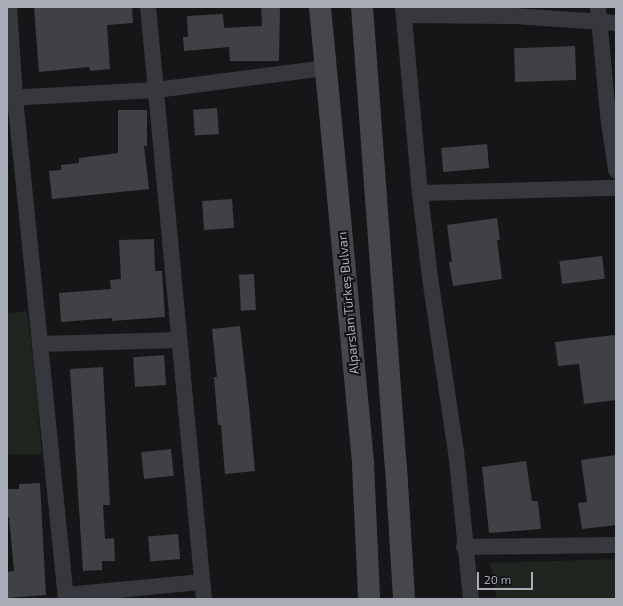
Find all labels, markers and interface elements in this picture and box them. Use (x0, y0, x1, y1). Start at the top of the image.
street label: Alparslan Türkeş Bulvarı (334, 231, 362, 375)
scale bar (479, 564, 535, 590)
text: 20 m (484, 572, 511, 586)

